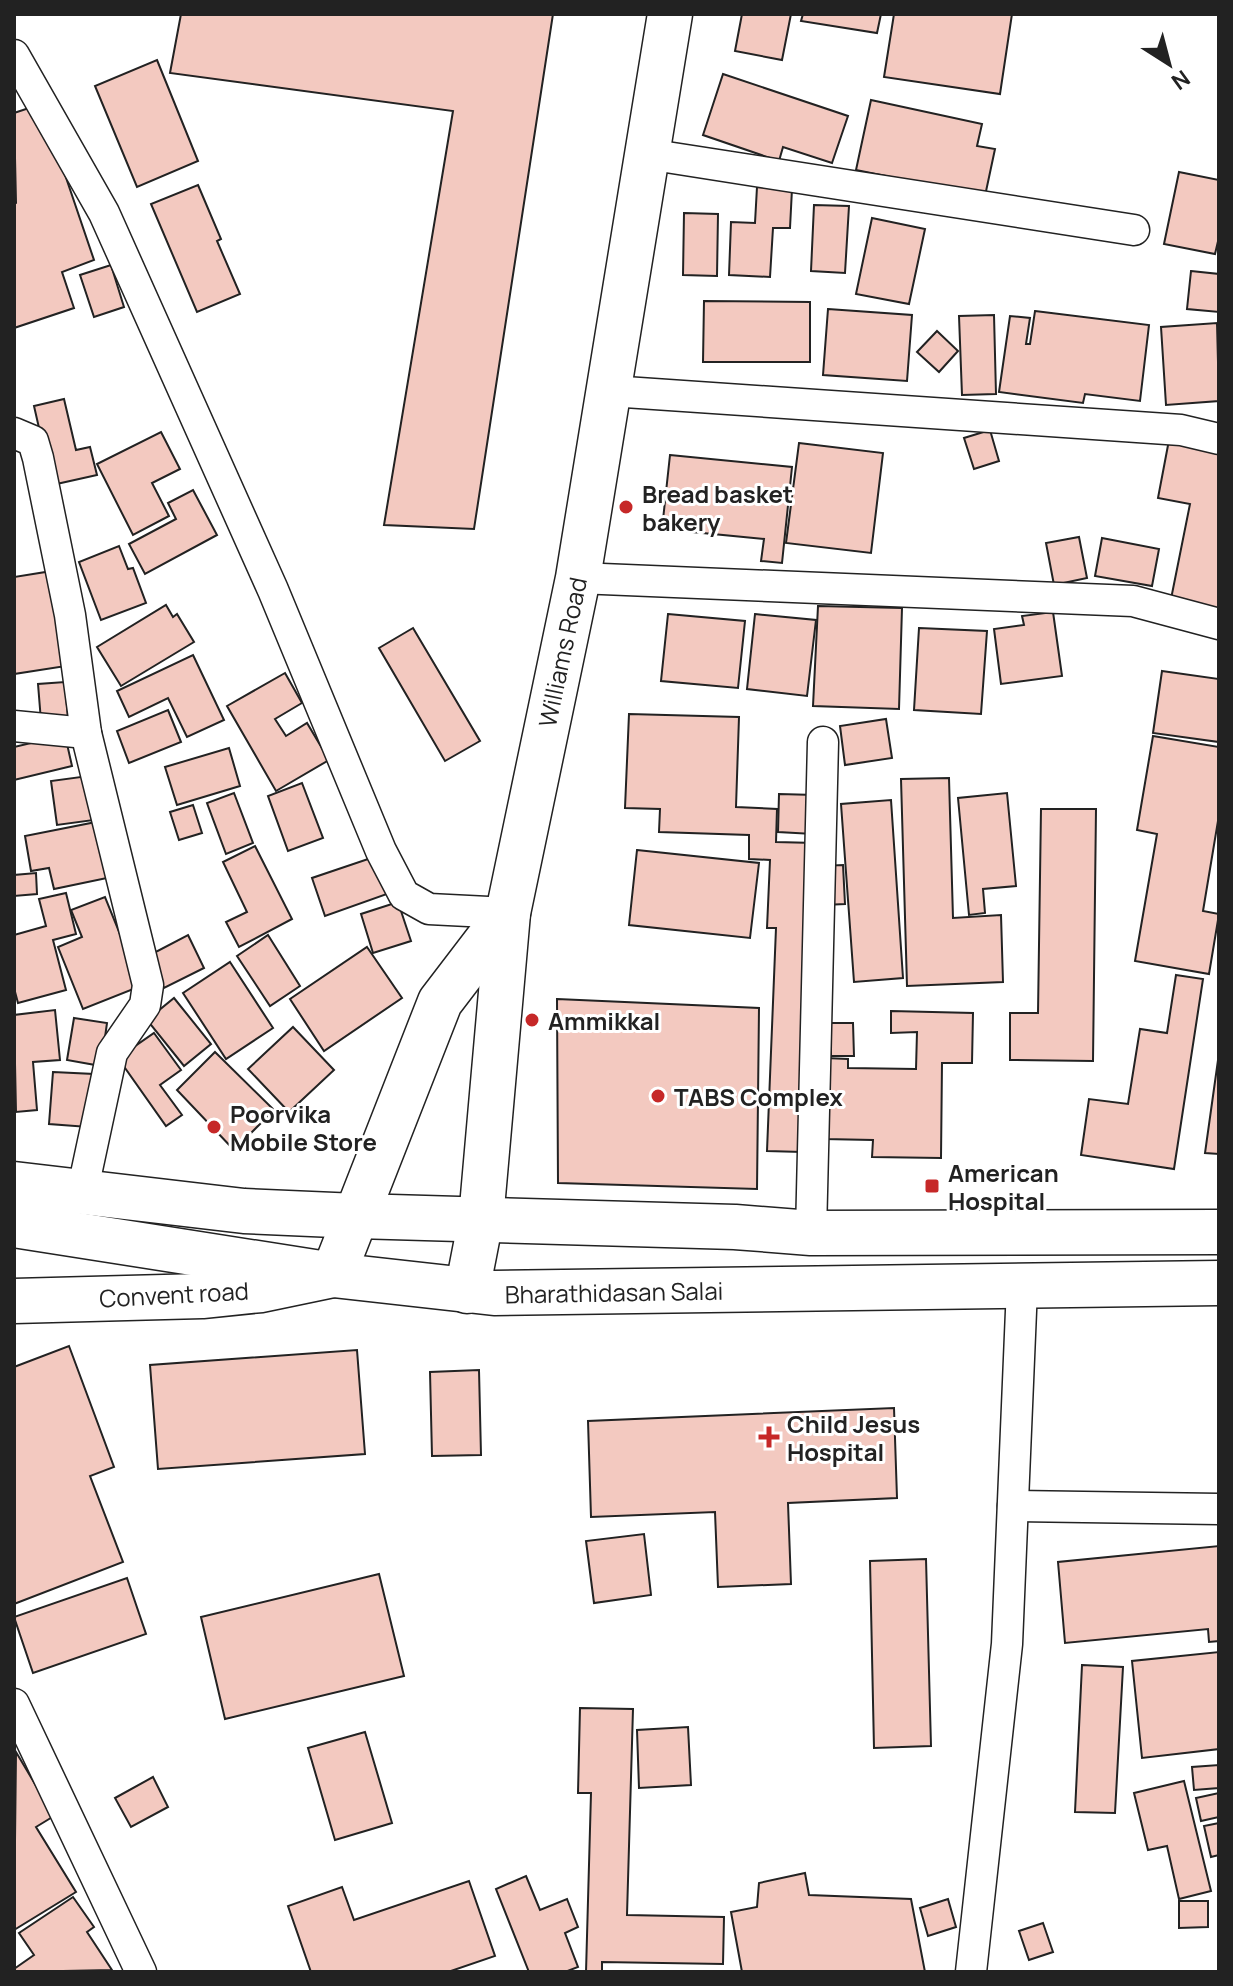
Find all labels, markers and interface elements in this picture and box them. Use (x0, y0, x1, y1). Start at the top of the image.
north arrow (1129, 24, 1209, 104)
text: N (1166, 63, 1196, 97)
place label: Bread basket bakery (642, 477, 793, 538)
marker: Bread basket bakery (617, 498, 635, 516)
street label: Williams Road (530, 574, 594, 730)
place label: Ammikkal (548, 1004, 660, 1037)
marker: Ammikkal (523, 1011, 541, 1029)
place label: TABS Complex (674, 1080, 844, 1113)
marker: TABS Complex (649, 1087, 667, 1105)
place label: Poorvika Mobile Store (230, 1097, 377, 1158)
marker: Poorvika Mobile Store (205, 1118, 223, 1136)
place label: American Hospital (948, 1156, 1059, 1217)
marker: American Hospital (923, 1177, 941, 1195)
street label: Convent road (98, 1274, 250, 1314)
street label: Bharathidasan Salai (504, 1274, 724, 1310)
place label: Child Jesus Hospital (787, 1407, 920, 1468)
marker: Child Jesus Hospital (758, 1426, 780, 1448)

